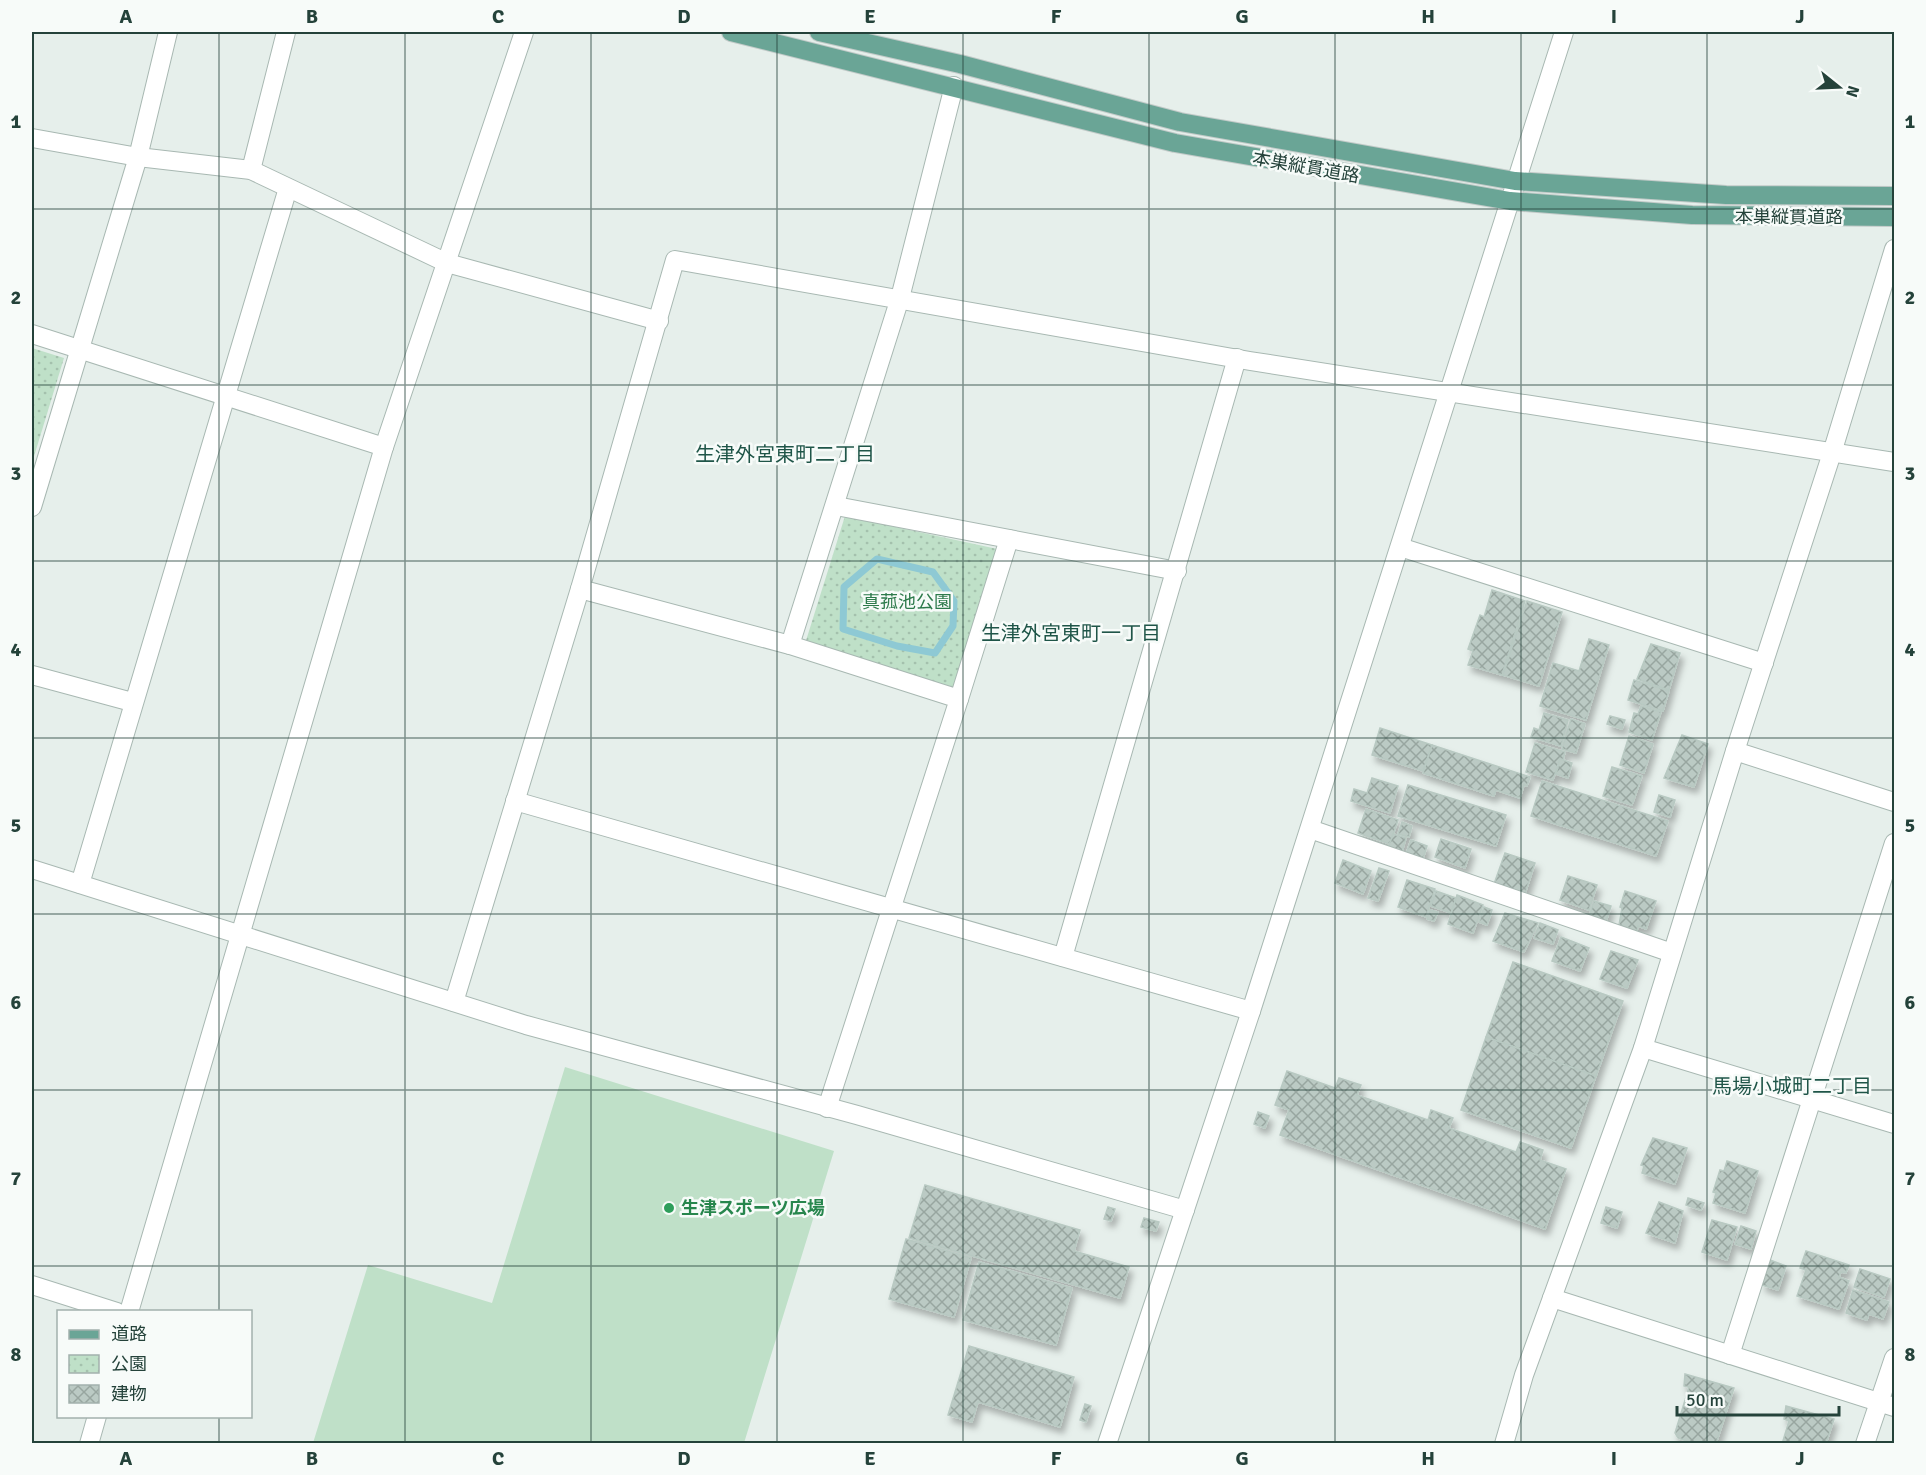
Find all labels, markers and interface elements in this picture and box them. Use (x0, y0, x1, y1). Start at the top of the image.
text: A (120, 4, 133, 29)
text: B (306, 4, 318, 29)
text: C (492, 4, 504, 29)
text: D (677, 4, 691, 29)
text: E (864, 4, 876, 29)
text: F (1051, 4, 1062, 29)
text: G (1235, 4, 1249, 29)
text: H (1421, 4, 1435, 29)
text: I (1611, 4, 1617, 29)
text: J (1795, 4, 1805, 29)
north arrow (1809, 57, 1869, 117)
text: N (1841, 83, 1864, 100)
text: 1 (11, 109, 22, 134)
text: 1 (1905, 109, 1916, 134)
street label: 本巣縦貫道路 (1251, 147, 1361, 187)
street label: 本巣縦貫道路 (1735, 206, 1843, 228)
text: 2 (11, 285, 21, 310)
text: 2 (1905, 285, 1915, 310)
district label: 生津外宮東町二丁目 (695, 442, 875, 467)
text: 3 (11, 461, 21, 486)
text: 3 (1905, 461, 1915, 486)
park label: 真菰池公園 (862, 591, 952, 613)
district label: 生津外宮東町一丁目 (981, 621, 1161, 646)
text: 4 (11, 637, 22, 662)
text: 4 (1905, 637, 1916, 662)
text: 5 (11, 813, 21, 838)
text: 5 (1905, 813, 1915, 838)
text: 6 (11, 990, 22, 1015)
text: 6 (1905, 990, 1916, 1015)
district label: 馬場小城町二丁目 (1712, 1074, 1872, 1099)
text: 7 (11, 1166, 22, 1191)
text: 7 (1905, 1166, 1916, 1191)
place label: 生津スポーツ広場 (681, 1197, 825, 1219)
marker: 生津スポーツ広場 (662, 1201, 676, 1215)
legend (57, 1310, 252, 1418)
text: 道路 (111, 1323, 147, 1345)
text: 8 (11, 1342, 22, 1367)
text: 8 (1905, 1342, 1916, 1367)
text: 公園 (111, 1353, 147, 1375)
scale bar (1677, 1379, 1839, 1417)
text: 建物 (111, 1383, 147, 1405)
text: 50 m (1686, 1389, 1724, 1411)
text: A (120, 1446, 133, 1471)
text: B (306, 1446, 318, 1471)
text: C (492, 1446, 504, 1471)
text: D (677, 1446, 691, 1471)
text: E (864, 1446, 876, 1471)
text: F (1051, 1446, 1062, 1471)
text: G (1235, 1446, 1249, 1471)
text: H (1421, 1446, 1435, 1471)
text: I (1611, 1446, 1617, 1471)
text: J (1795, 1446, 1805, 1471)

